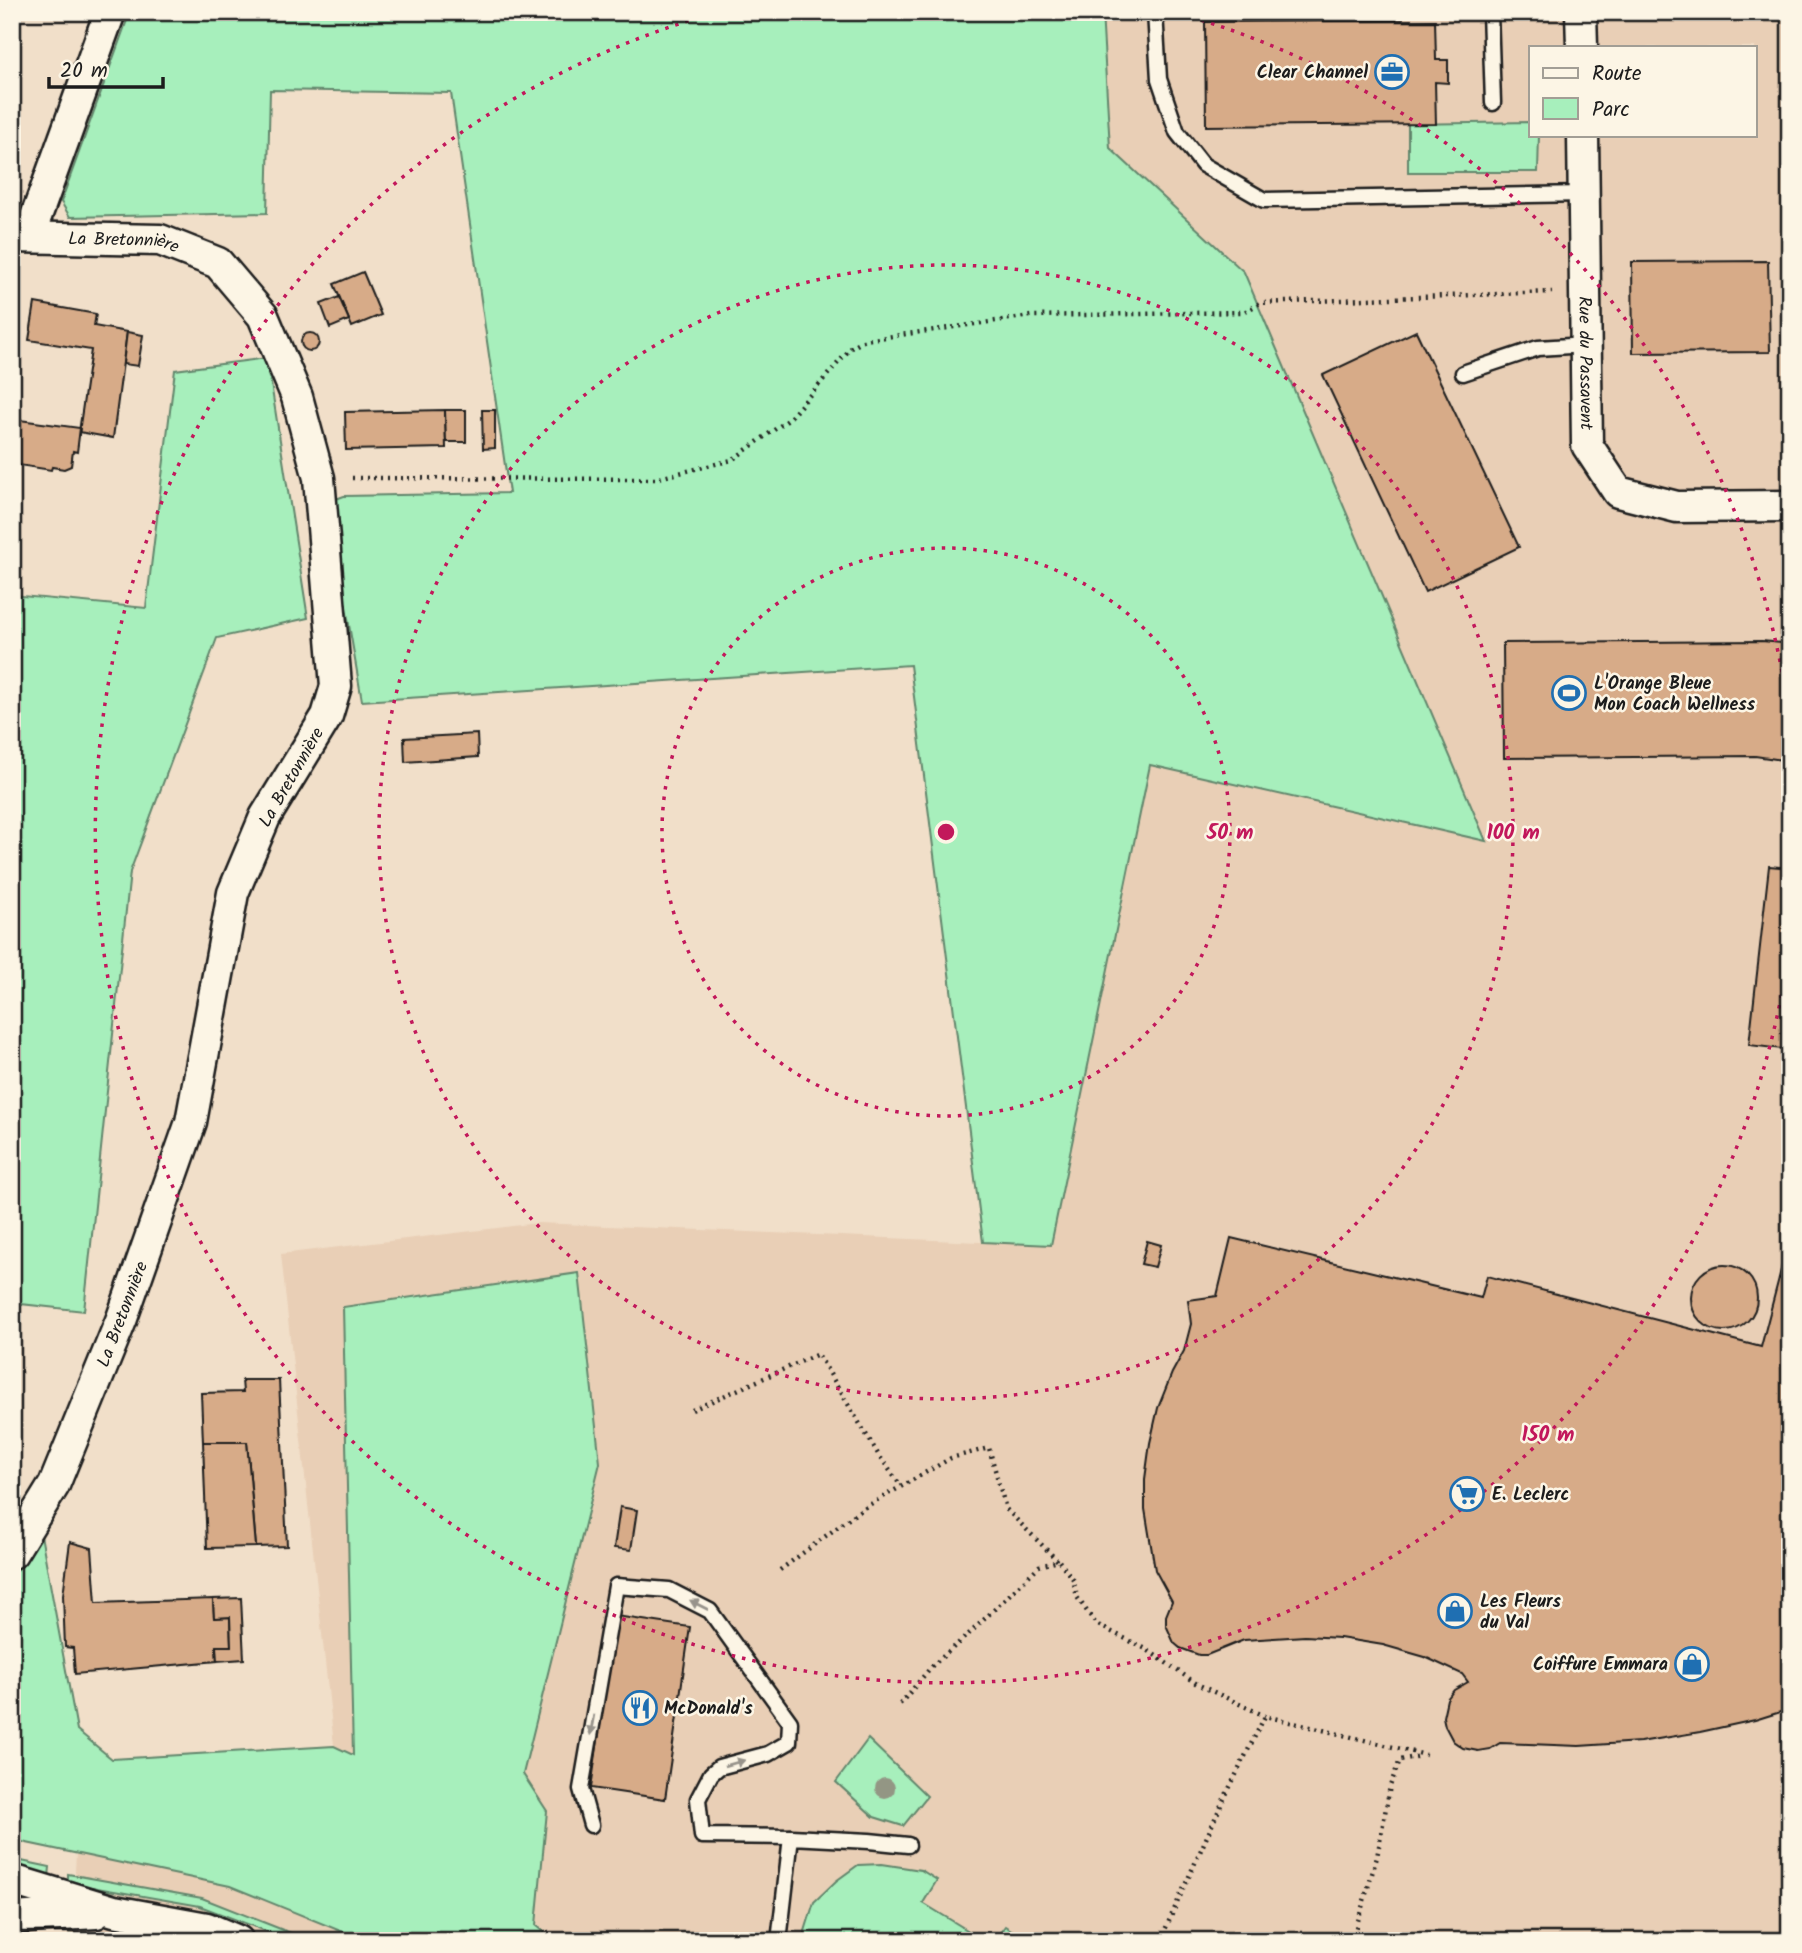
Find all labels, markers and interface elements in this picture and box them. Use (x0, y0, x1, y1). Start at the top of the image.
scale bar (49, 46, 163, 90)
legend (1529, 46, 1756, 136)
office icon: Clear Channel (1373, 53, 1411, 91)
text: 20 m (60, 55, 108, 88)
text: Route (1592, 58, 1642, 91)
place label: Clear Channel (1257, 59, 1368, 88)
text: Parc (1592, 94, 1630, 127)
street label: La Bretonnière (68, 225, 183, 262)
street label: Rue du Passavent (1569, 296, 1600, 431)
place label: L'Orange Bleue Mon Coach Wellness (1594, 670, 1756, 720)
sports icon: L'Orange Bleue Mon Coach Wellness (1550, 674, 1588, 712)
street label: La Bretonnière (252, 722, 333, 833)
text: 50 m (1206, 817, 1253, 850)
text: 100 m (1486, 817, 1540, 850)
centre of rings (934, 820, 958, 844)
street label: La Bretonnière (90, 1257, 157, 1372)
text: 150 m (1521, 1419, 1575, 1452)
supermarket icon: E. Leclerc (1448, 1475, 1486, 1513)
place label: E. Leclerc (1492, 1481, 1569, 1510)
place label: Les Fleurs du Val (1480, 1588, 1562, 1638)
shop icon: Les Fleurs du Val (1436, 1592, 1474, 1630)
one-way arrow (689, 1599, 709, 1611)
shop icon: Coiffure Emmara (1673, 1645, 1711, 1683)
place label: Coiffure Emmara (1533, 1651, 1668, 1680)
restaurant icon: McDonald's (621, 1689, 659, 1727)
place label: McDonald's (664, 1695, 753, 1724)
one-way arrow (586, 1714, 597, 1736)
one-way arrow (725, 1757, 746, 1767)

